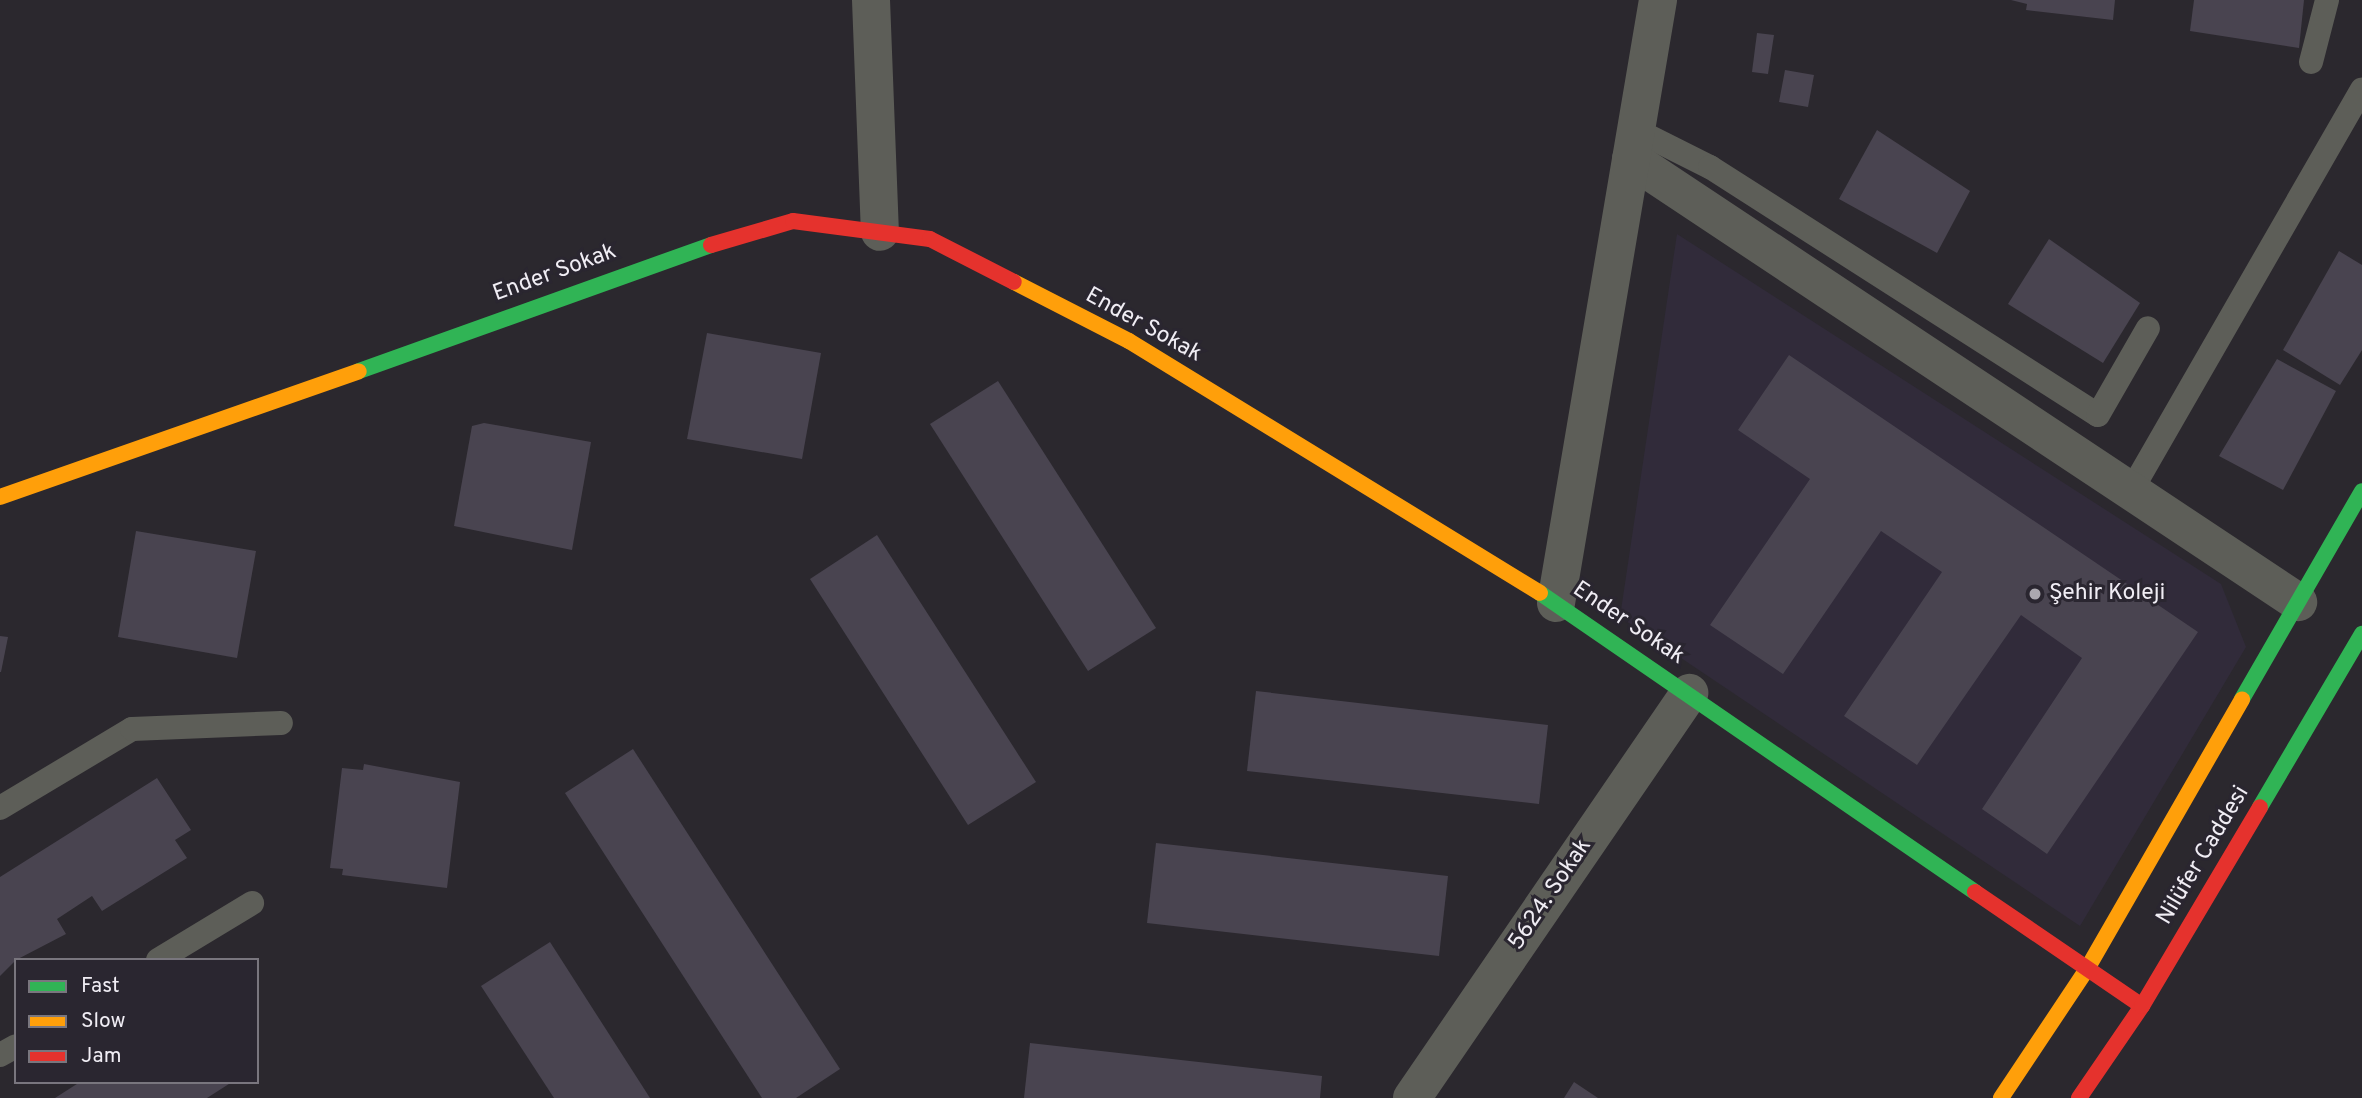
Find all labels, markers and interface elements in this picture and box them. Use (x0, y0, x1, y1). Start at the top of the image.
street label: Ender Sokak (490, 239, 620, 309)
street label: Ender Sokak (1080, 283, 1206, 369)
street label: Ender Sokak (1567, 576, 1689, 672)
place label: Şehir Koleji (2049, 580, 2165, 608)
marker: Şehir Koleji (2027, 586, 2043, 602)
street label: Nilüfer Caddesi (2152, 782, 2256, 930)
street label: 5624. Sokak (1504, 834, 1598, 956)
legend (14, 958, 259, 1084)
text: Fast (81, 973, 120, 1000)
text: Slow (81, 1008, 126, 1035)
text: Jam (81, 1043, 122, 1070)

